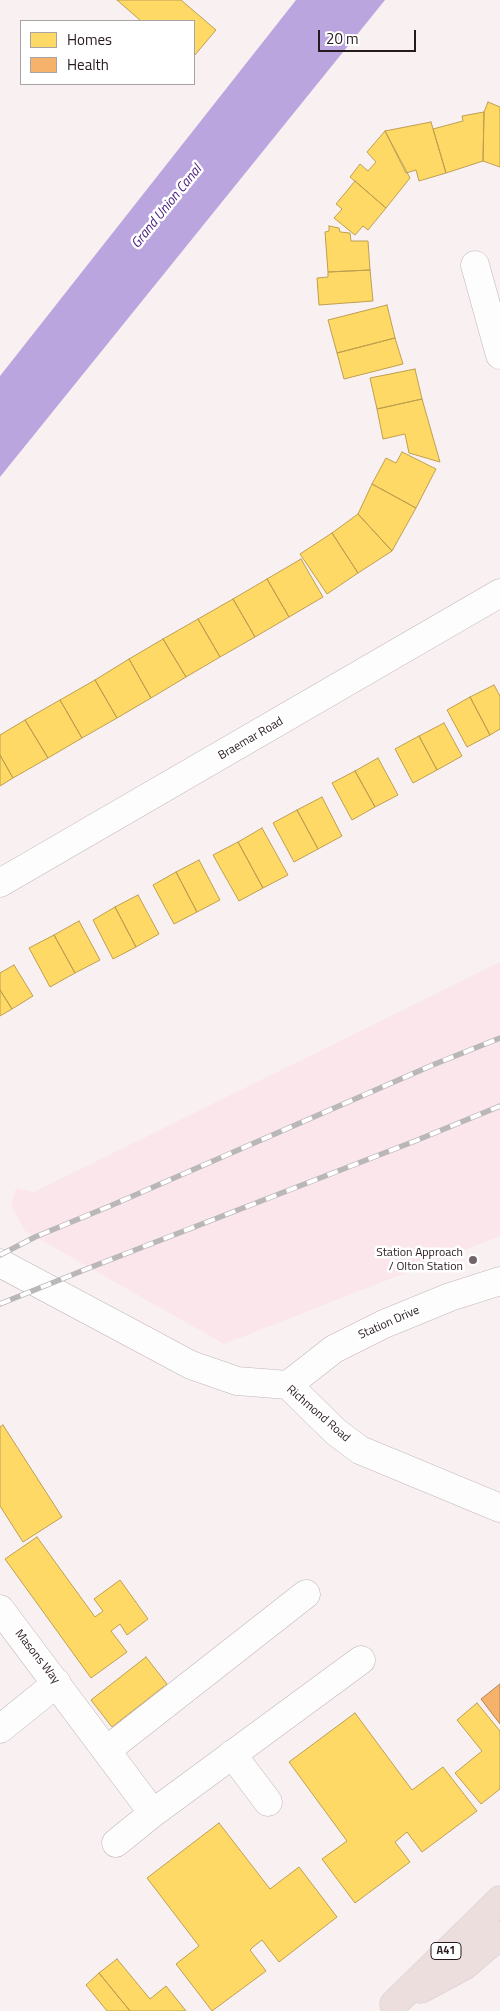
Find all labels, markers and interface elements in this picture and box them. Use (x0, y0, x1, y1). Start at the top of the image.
legend (20, 20, 195, 85)
scale bar (320, 20, 418, 52)
text: 20 m (326, 27, 359, 50)
text: Homes (67, 28, 112, 51)
text: Health (67, 53, 109, 76)
water label: Grand Union Canal (128, 162, 206, 252)
street label: Braemar Road (216, 715, 286, 763)
place label: Station Approach / Olton Station (376, 1246, 463, 1274)
marker: Station Approach / Olton Station (467, 1254, 479, 1266)
street label: Station Drive (356, 1303, 422, 1343)
street label: Richmond Road (283, 1382, 353, 1446)
street label: Masons Way (11, 1627, 63, 1687)
road number: A41 (431, 1942, 461, 1960)

